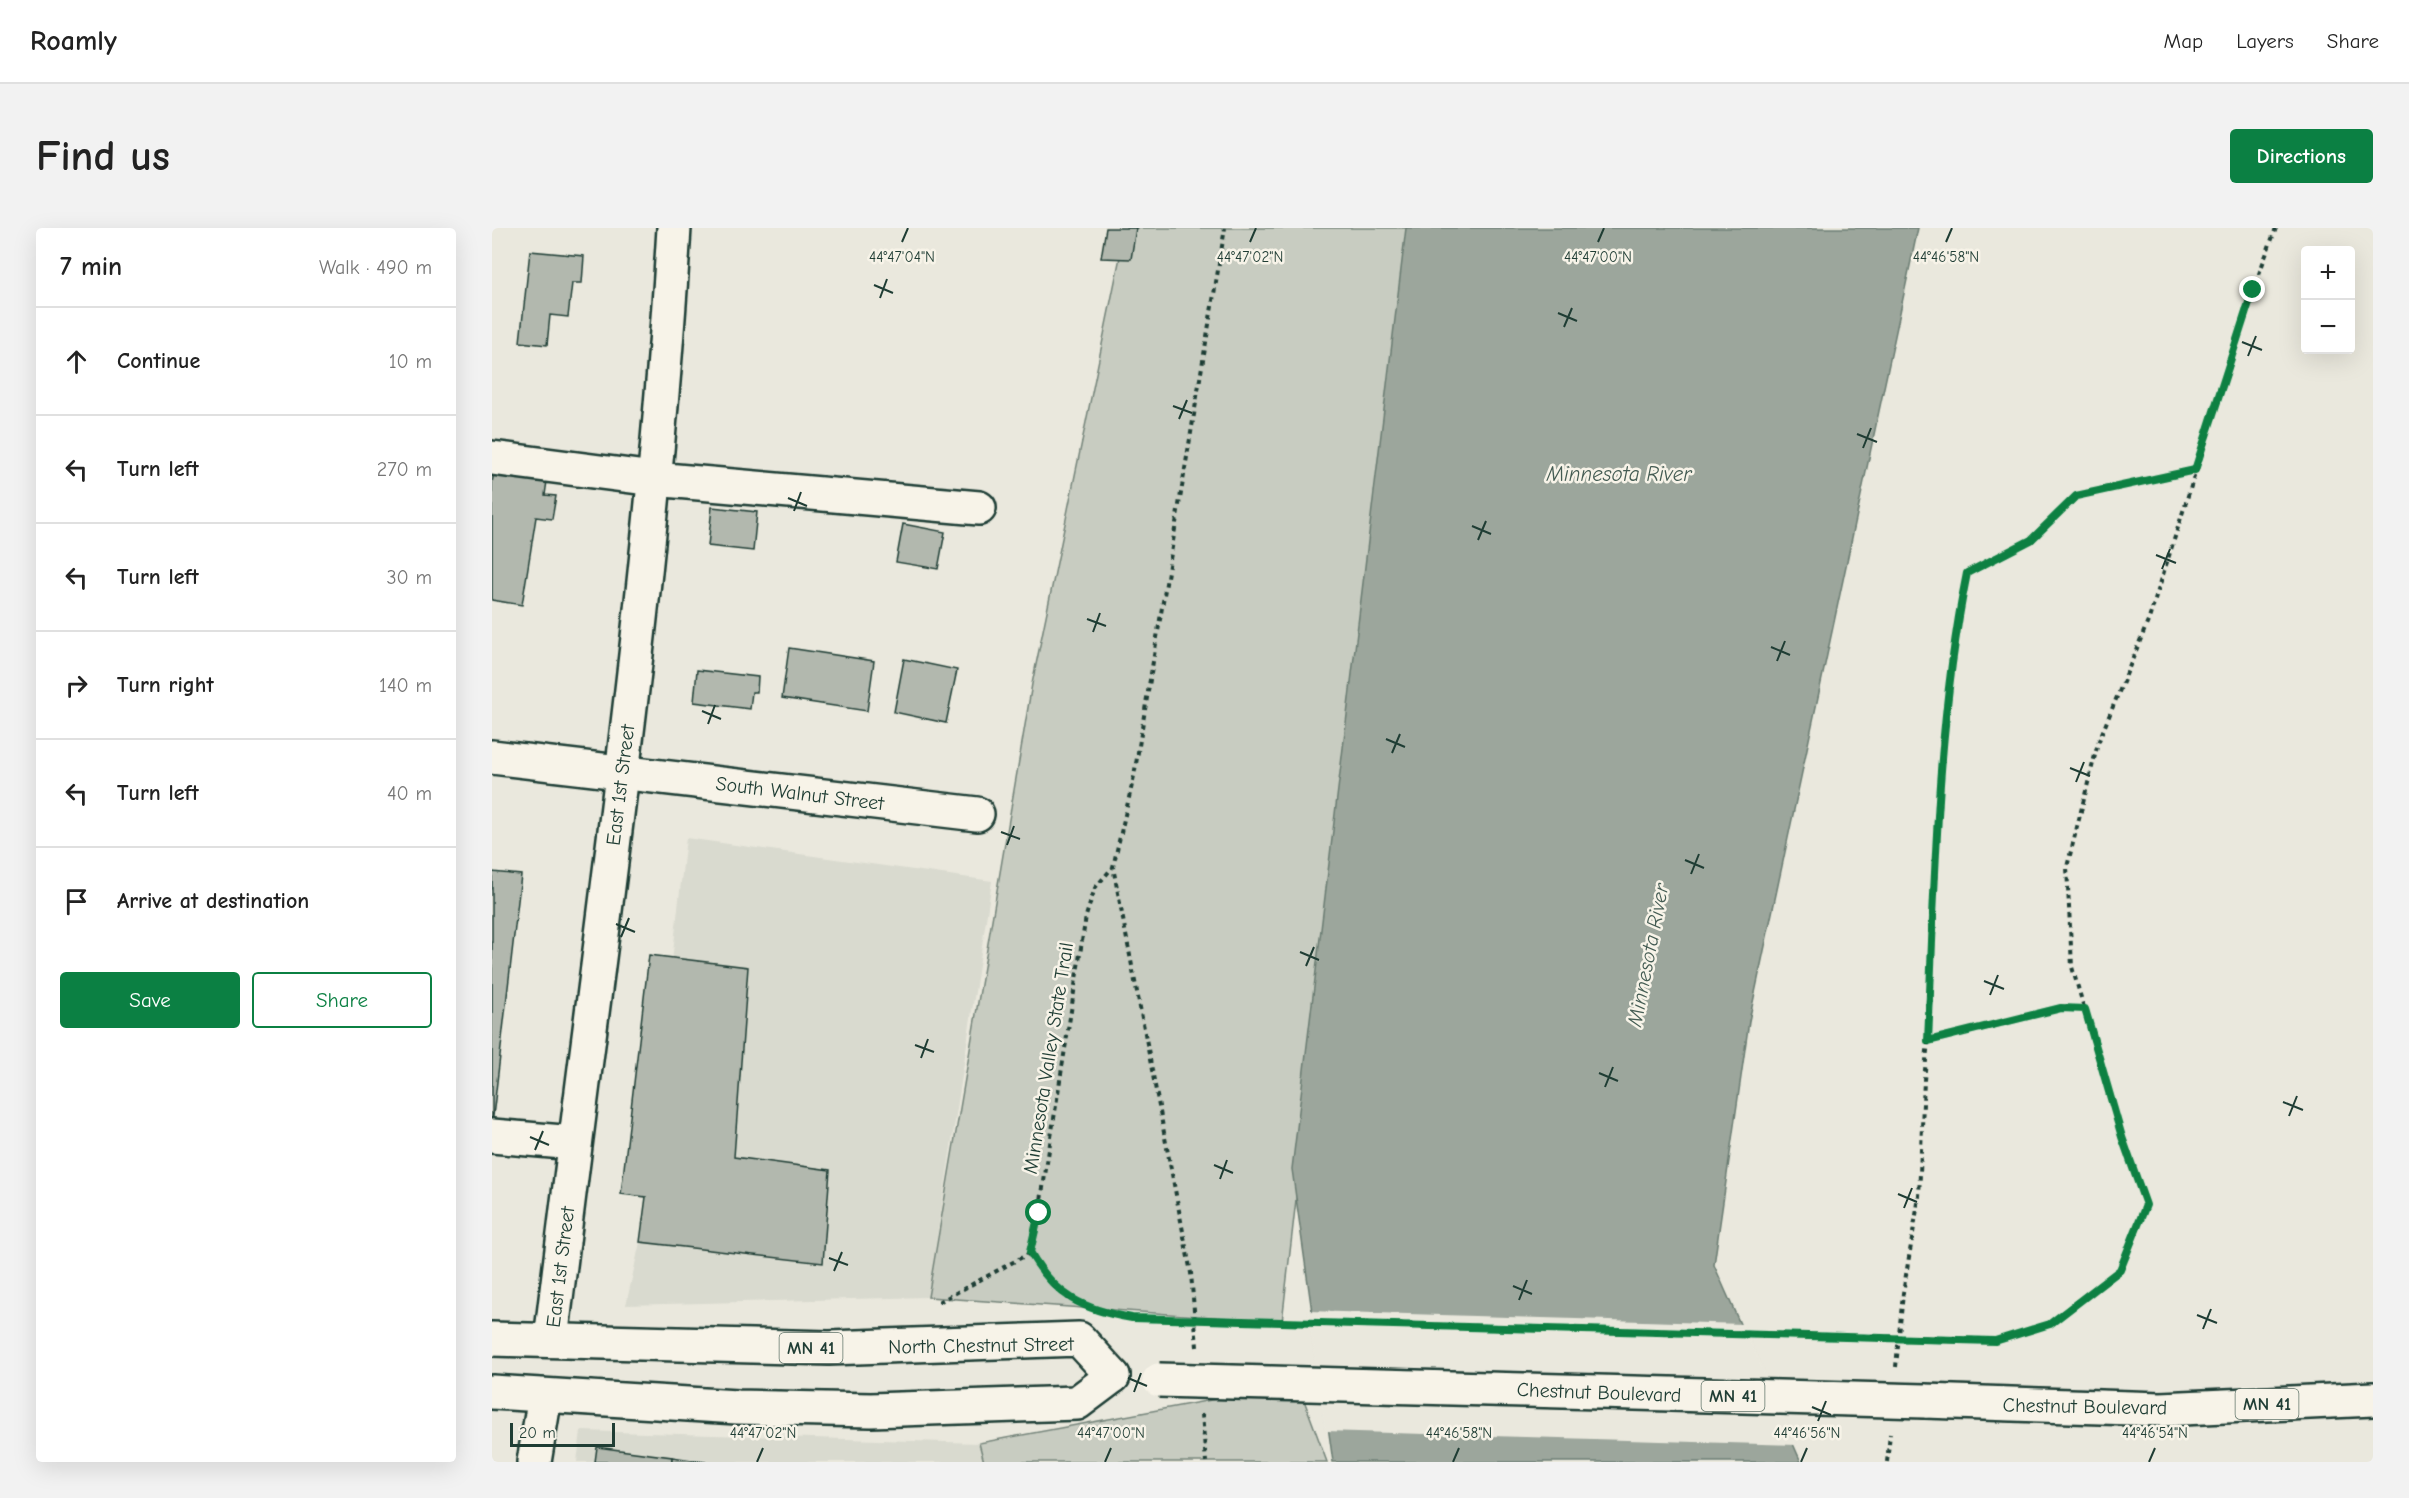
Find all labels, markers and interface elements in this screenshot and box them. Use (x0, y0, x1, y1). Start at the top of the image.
text: Roamly (30, 25, 117, 57)
text: Map (2164, 29, 2203, 53)
text: Layers (2236, 29, 2294, 53)
text: Share (2327, 29, 2379, 53)
button: Directions (2230, 129, 2373, 183)
text: Find us (36, 132, 170, 181)
map controls (2301, 246, 2355, 354)
button: + (2301, 246, 2355, 300)
text: 44°47'04"N (869, 248, 935, 266)
text: 44°47'02"N (1217, 248, 1283, 266)
text: 44°47'00"N (1564, 248, 1632, 266)
text: 44°46'58"N (1913, 248, 1979, 266)
text: 7 min (60, 252, 122, 282)
text: Walk · 490 m (319, 256, 432, 279)
route end (2239, 276, 2265, 302)
button: − (2301, 300, 2355, 354)
icon: ahead (60, 345, 93, 378)
text: Continue (117, 348, 200, 374)
text: 10 m (389, 350, 432, 373)
icon: left (60, 453, 93, 486)
text: Turn left (117, 456, 199, 482)
text: 270 m (377, 458, 432, 481)
water label: Minnesota River (1545, 462, 1693, 486)
icon: left (60, 561, 93, 594)
text: Turn left (117, 564, 199, 590)
text: 30 m (386, 566, 432, 589)
icon: right (60, 669, 93, 702)
text: Turn right (117, 672, 214, 698)
text: 140 m (379, 674, 432, 697)
street label: East 1st Street (602, 722, 639, 847)
street label: South Walnut Street (714, 772, 887, 815)
icon: left (60, 777, 93, 810)
text: Turn left (117, 780, 199, 806)
text: 40 m (387, 782, 432, 805)
water label: Minnesota River (1622, 880, 1674, 1030)
icon: arrive (60, 885, 93, 918)
text: Arrive at destination (117, 888, 309, 914)
street label: Minnesota Valley State Trail (1019, 941, 1078, 1175)
button: Save (60, 972, 240, 1028)
button: Share (252, 972, 432, 1028)
route start (1025, 1199, 1051, 1225)
street label: East 1st Street (542, 1204, 579, 1329)
street label: North Chestnut Street (888, 1332, 1075, 1359)
road number: MN 41 (780, 1333, 842, 1363)
street label: Chestnut Boulevard (1516, 1378, 1682, 1407)
road number: MN 41 (1702, 1381, 1764, 1411)
road number: MN 41 (2236, 1389, 2298, 1419)
street label: Chestnut Boulevard (2003, 1394, 2167, 1419)
scale bar (510, 1420, 615, 1448)
text: 20 m (519, 1424, 556, 1442)
text: 44°47'02"N (730, 1424, 796, 1442)
text: 44°47'00"N (1077, 1424, 1145, 1442)
text: 44°46'58"N (1426, 1424, 1492, 1442)
text: 44°46'56"N (1774, 1424, 1840, 1442)
text: 44°46'54"N (2122, 1424, 2188, 1442)

